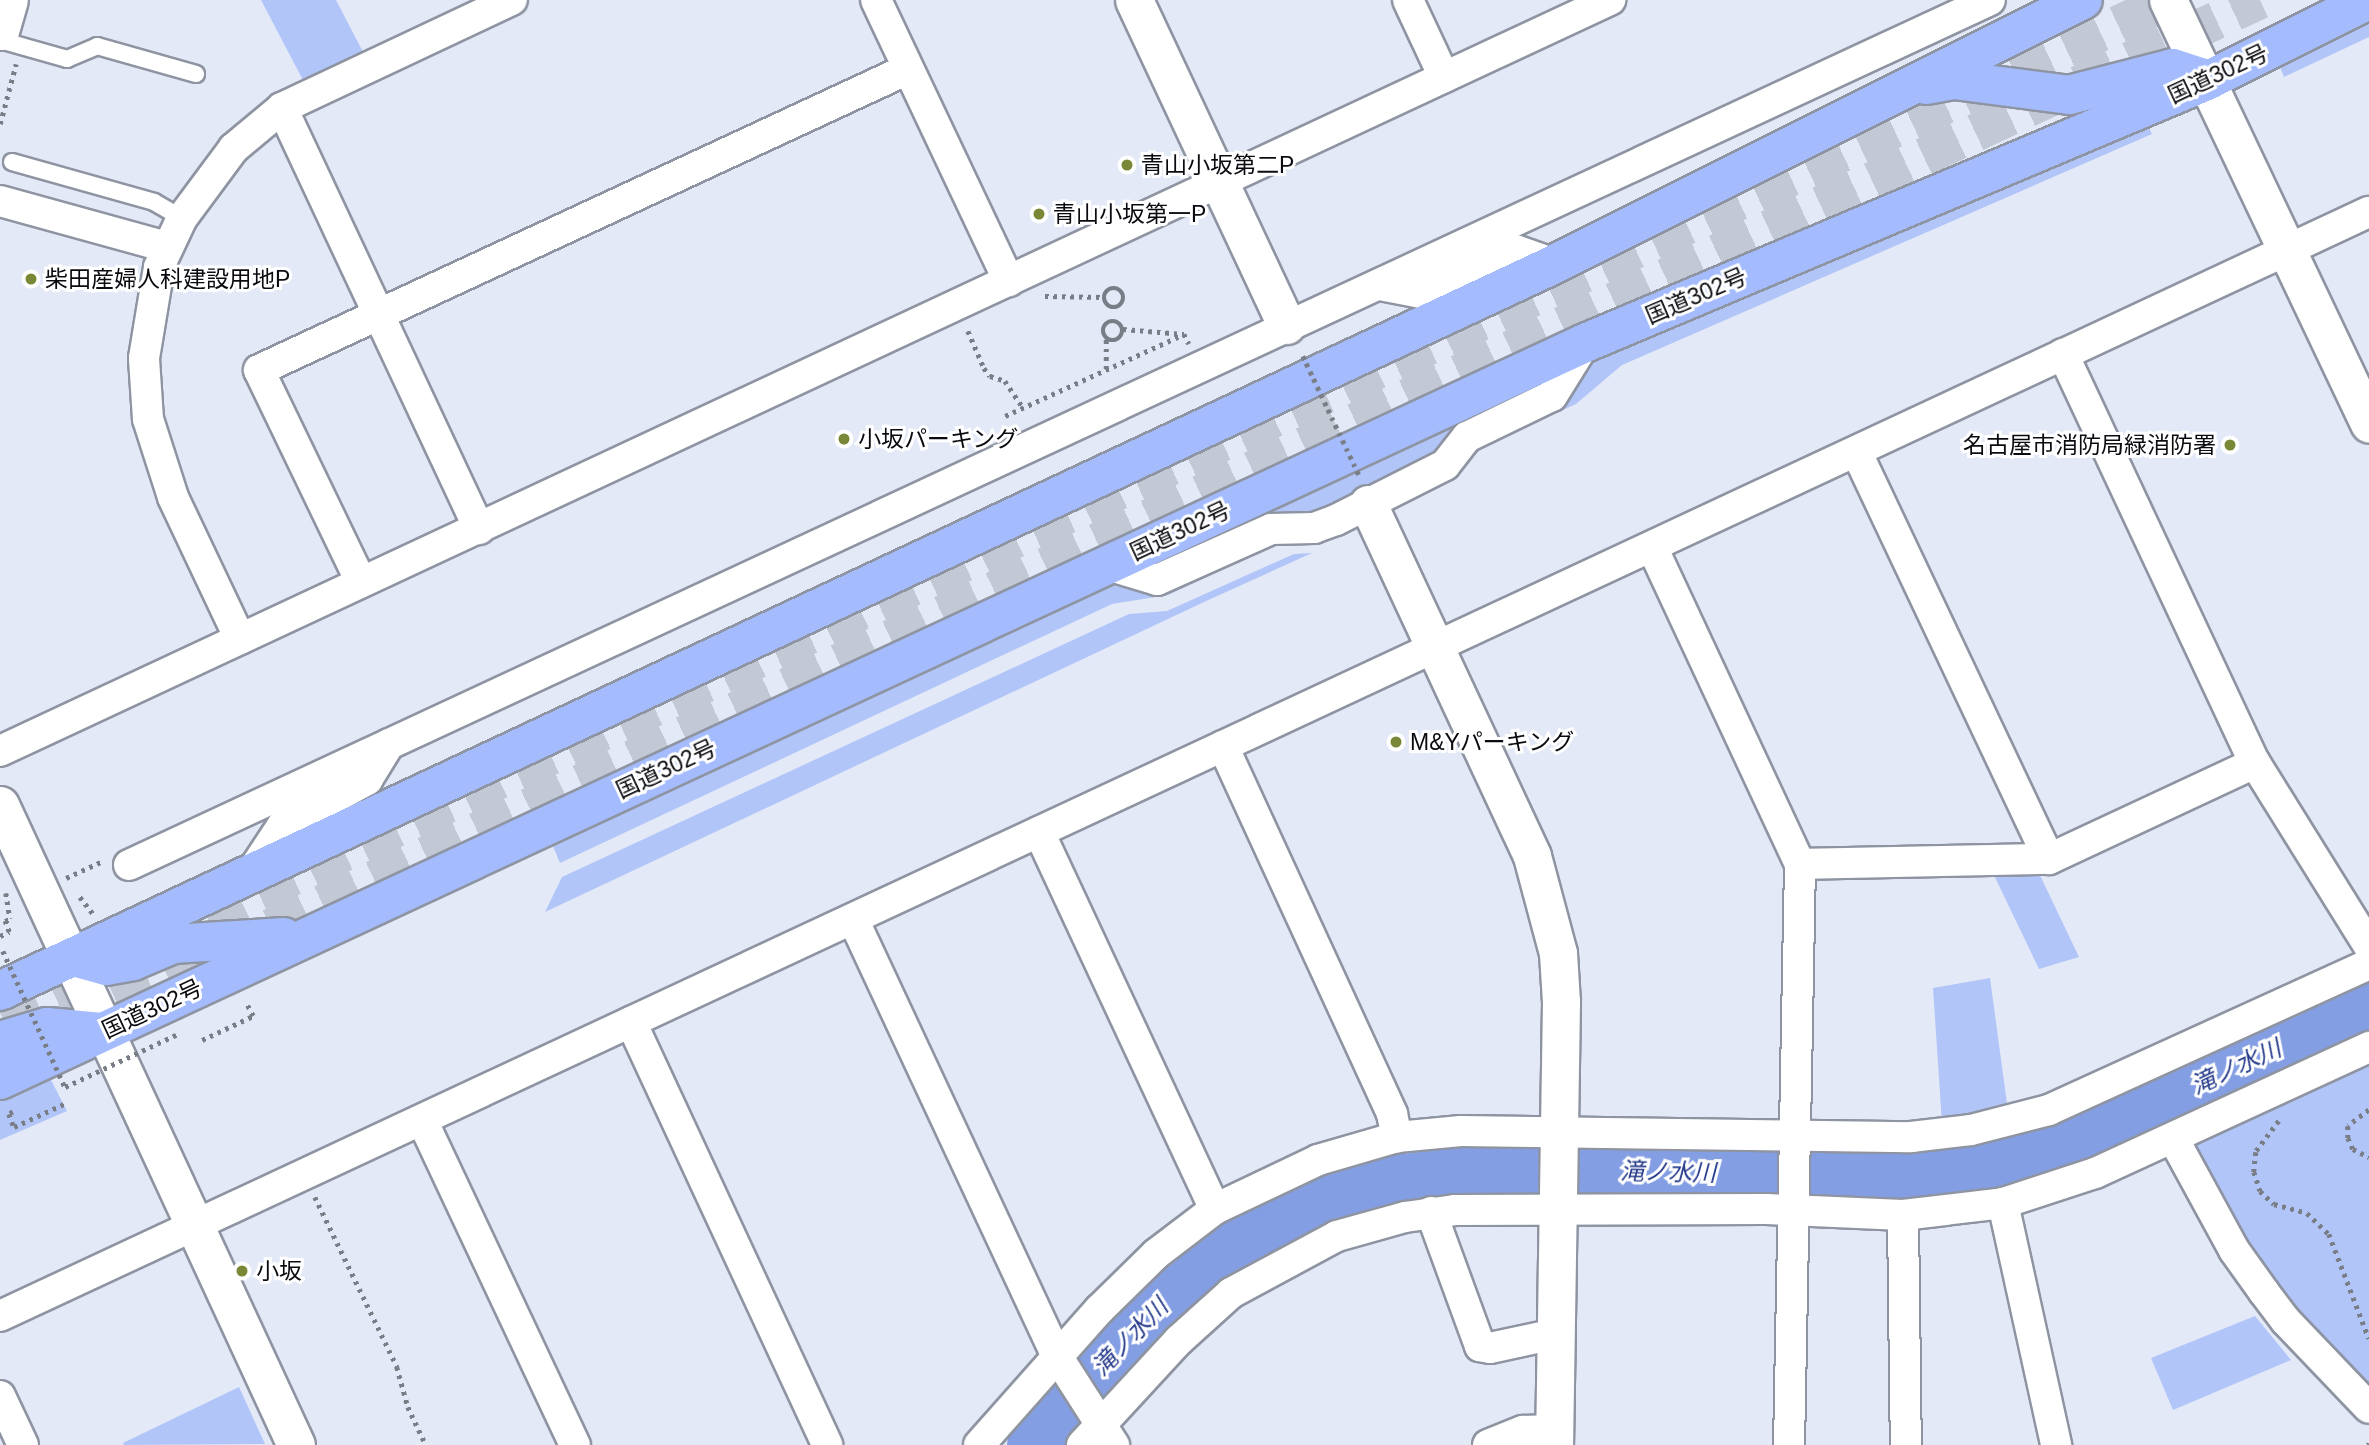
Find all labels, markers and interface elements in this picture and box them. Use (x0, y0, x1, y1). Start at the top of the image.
street label: 国道302号 (2164, 39, 2272, 109)
place label: 青山小坂第二P (1141, 151, 1294, 179)
marker: 青山小坂第二P (1119, 157, 1135, 173)
place label: 青山小坂第一P (1053, 200, 1206, 228)
marker: 青山小坂第一P (1031, 206, 1047, 222)
street label: 国道302号 (1641, 262, 1751, 330)
place label: 柴田産婦人科建設用地P (45, 265, 290, 293)
marker: 柴田産婦人科建設用地P (23, 271, 39, 287)
place label: 小坂パーキング (858, 425, 1019, 453)
marker: 小坂パーキング (836, 431, 852, 447)
place label: 名古屋市消防局緑消防署 (1963, 431, 2216, 459)
marker: 名古屋市消防局緑消防署 (2222, 437, 2238, 453)
street label: 国道302号 (1126, 496, 1234, 566)
place label: M&Yパーキング (1410, 728, 1575, 756)
street label: 国道302号 (612, 734, 720, 804)
marker: M&Yパーキング (1388, 734, 1404, 750)
street label: 国道302号 (98, 974, 206, 1044)
water label: 滝ノ水川 (2186, 1034, 2286, 1100)
water label: 滝ノ水川 (1620, 1157, 1716, 1187)
place label: 小坂 (256, 1257, 302, 1285)
marker: 小坂 (234, 1263, 250, 1279)
water label: 滝ノ水川 (1086, 1292, 1174, 1382)

